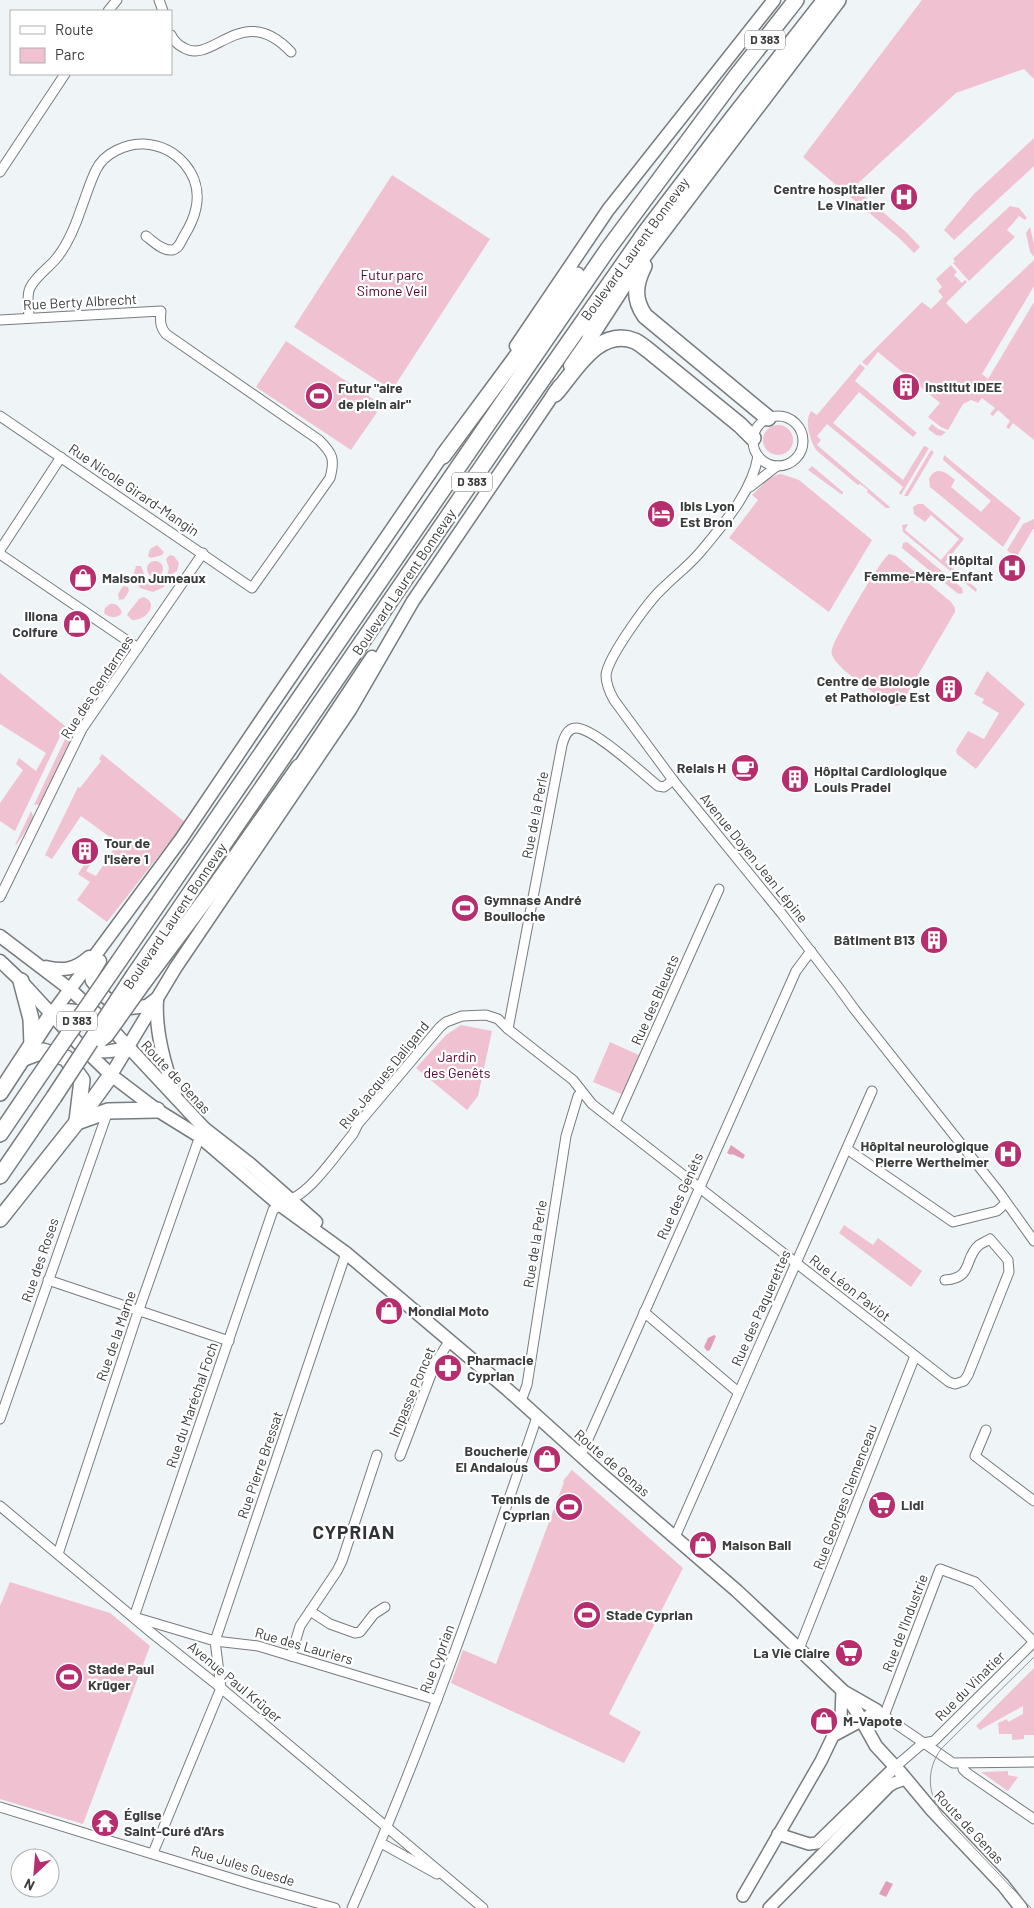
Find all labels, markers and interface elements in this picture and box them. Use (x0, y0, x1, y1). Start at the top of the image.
legend (10, 10, 172, 75)
text: Route (55, 20, 94, 38)
road number: D 383 (745, 30, 785, 50)
text: Parc (55, 45, 85, 63)
street label: Boulevard Laurent Bonnevay (577, 173, 693, 324)
place label: Centre hospitalier Le Vinatier (774, 180, 886, 213)
hospital icon: Centre hospitalier Le Vinatier (889, 182, 919, 212)
park label: Futur parc Simone Veil (357, 266, 427, 299)
street label: Rue Berty Albrecht (23, 290, 137, 313)
building icon: Institut IDEE (891, 372, 921, 402)
place label: Institut IDEE (925, 378, 1002, 395)
place label: Futur "aire de plein air" (338, 379, 411, 412)
sports icon: Futur "aire de plein air" (304, 381, 334, 411)
street label: Rue Nicole Girard-Mangin (66, 440, 203, 540)
road number: D 383 (452, 472, 492, 492)
place label: Ibis Lyon Est Bron (680, 497, 735, 530)
hotel icon: Ibis Lyon Est Bron (646, 499, 676, 529)
street label: Boulevard Laurent Bonnevay (348, 505, 459, 658)
place label: Hôpital Femme-Mère-Enfant (864, 551, 993, 584)
hospital icon: Hôpital Femme-Mère-Enfant (997, 553, 1027, 583)
shop icon: Maison Jumeaux (68, 563, 98, 593)
place label: Maison Jumeaux (102, 569, 206, 586)
place label: Iliona Coifure (12, 607, 58, 640)
shop icon: Iliona Coifure (62, 609, 92, 639)
street label: Rue des Gendarmes (57, 632, 136, 742)
place label: Centre de Biologie et Pathologie Est (817, 672, 930, 705)
building icon: Centre de Biologie et Pathologie Est (934, 674, 964, 704)
cafe icon: Relais H (730, 753, 760, 783)
place label: Relais H (677, 759, 726, 776)
place label: Hôpital Cardiologique Louis Pradel (814, 762, 947, 795)
building icon: Hôpital Cardiologique Louis Pradel (780, 764, 810, 794)
street label: Rue de la Perle (518, 770, 551, 860)
street label: Avenue Doyen Jean Lépine (697, 789, 812, 926)
place label: Tour de l'Isère 1 (104, 834, 151, 867)
building icon: Tour de l'Isère 1 (70, 836, 100, 866)
street label: Boulevard Laurent Bonnevay (119, 839, 230, 992)
place label: Gymnase André Boulloche (484, 891, 582, 924)
sports icon: Gymnase André Boulloche (450, 893, 480, 923)
building icon: Bâtiment B13 (919, 925, 949, 955)
place label: Bâtiment B13 (834, 931, 915, 948)
street label: Rue des Bleuets (627, 952, 682, 1048)
road number: D 383 (57, 1011, 97, 1030)
street label: Rue Jacques Daligand (335, 1018, 432, 1132)
street label: Route de Genas (138, 1036, 215, 1117)
park label: Jardin des Genêts (423, 1048, 491, 1081)
place label: Hôpital neurologique Pierre Wertheimer (860, 1137, 990, 1170)
hospital icon: Hôpital neurologique Pierre Wertheimer (993, 1139, 1023, 1169)
street label: Rue des Genêts (653, 1149, 706, 1242)
street label: Rue de la Perle (519, 1199, 550, 1289)
street label: Rue des Roses (17, 1215, 62, 1304)
street label: Rue des Paquerettes (727, 1247, 794, 1369)
street label: Rue Léon Paviot (806, 1251, 894, 1324)
street label: Rue de la Marne (92, 1288, 139, 1383)
shop icon: Mondial Moto (374, 1296, 404, 1326)
place label: Mondial Moto (408, 1302, 489, 1319)
street label: Rue du Maréchal Foch (162, 1340, 221, 1470)
street label: Impasse Poncet (385, 1344, 438, 1440)
place label: Pharmacie Cyprian (467, 1351, 534, 1384)
pharmacy icon: Pharmacie Cyprian (433, 1353, 463, 1383)
street label: Rue Pierre Bressat (233, 1409, 286, 1521)
street label: Rue Georges Clemenceau (809, 1422, 880, 1572)
street label: Route de Genas (571, 1425, 654, 1500)
place label: Boucherie El Andalous (455, 1442, 528, 1475)
shop icon: Boucherie El Andalous (532, 1444, 562, 1474)
place label: Tennis de Cyprian (491, 1490, 550, 1523)
supermarket icon: Lidl (867, 1490, 897, 1520)
sports icon: Tennis de Cyprian (554, 1492, 584, 1522)
place label: Lidl (901, 1496, 924, 1513)
district label: CYPRIAN (312, 1520, 396, 1543)
shop icon: Maison Ball (688, 1530, 718, 1560)
place label: Maison Ball (722, 1536, 791, 1553)
street label: Rue de l'Industrie (878, 1571, 931, 1674)
sports icon: Stade Cyprian (572, 1600, 602, 1630)
place label: Stade Cyprian (606, 1606, 693, 1623)
street label: Rue Cyprian (416, 1622, 457, 1696)
street label: Rue des Lauriers (253, 1623, 355, 1668)
street label: Avenue Paul Krüger (185, 1637, 286, 1726)
supermarket icon: La Vie Claire (834, 1638, 864, 1668)
place label: La Vie Claire (753, 1644, 830, 1661)
street label: Rue du Vinatier (931, 1647, 1008, 1724)
place label: Stade Paul Krüger (88, 1660, 154, 1693)
sports icon: Stade Paul Krüger (54, 1662, 84, 1692)
shop icon: M-Vapote (809, 1706, 839, 1736)
place label: M-Vapote (843, 1712, 903, 1729)
street label: Route de Genas (931, 1786, 1008, 1867)
place label: Église Saint-Curé d'Ars (124, 1806, 224, 1839)
temple icon: Église Saint-Curé d'Ars (90, 1808, 120, 1838)
street label: Rue Jules Guesde (189, 1842, 297, 1889)
north arrow (10, 1848, 60, 1898)
text: N (21, 1875, 37, 1895)

